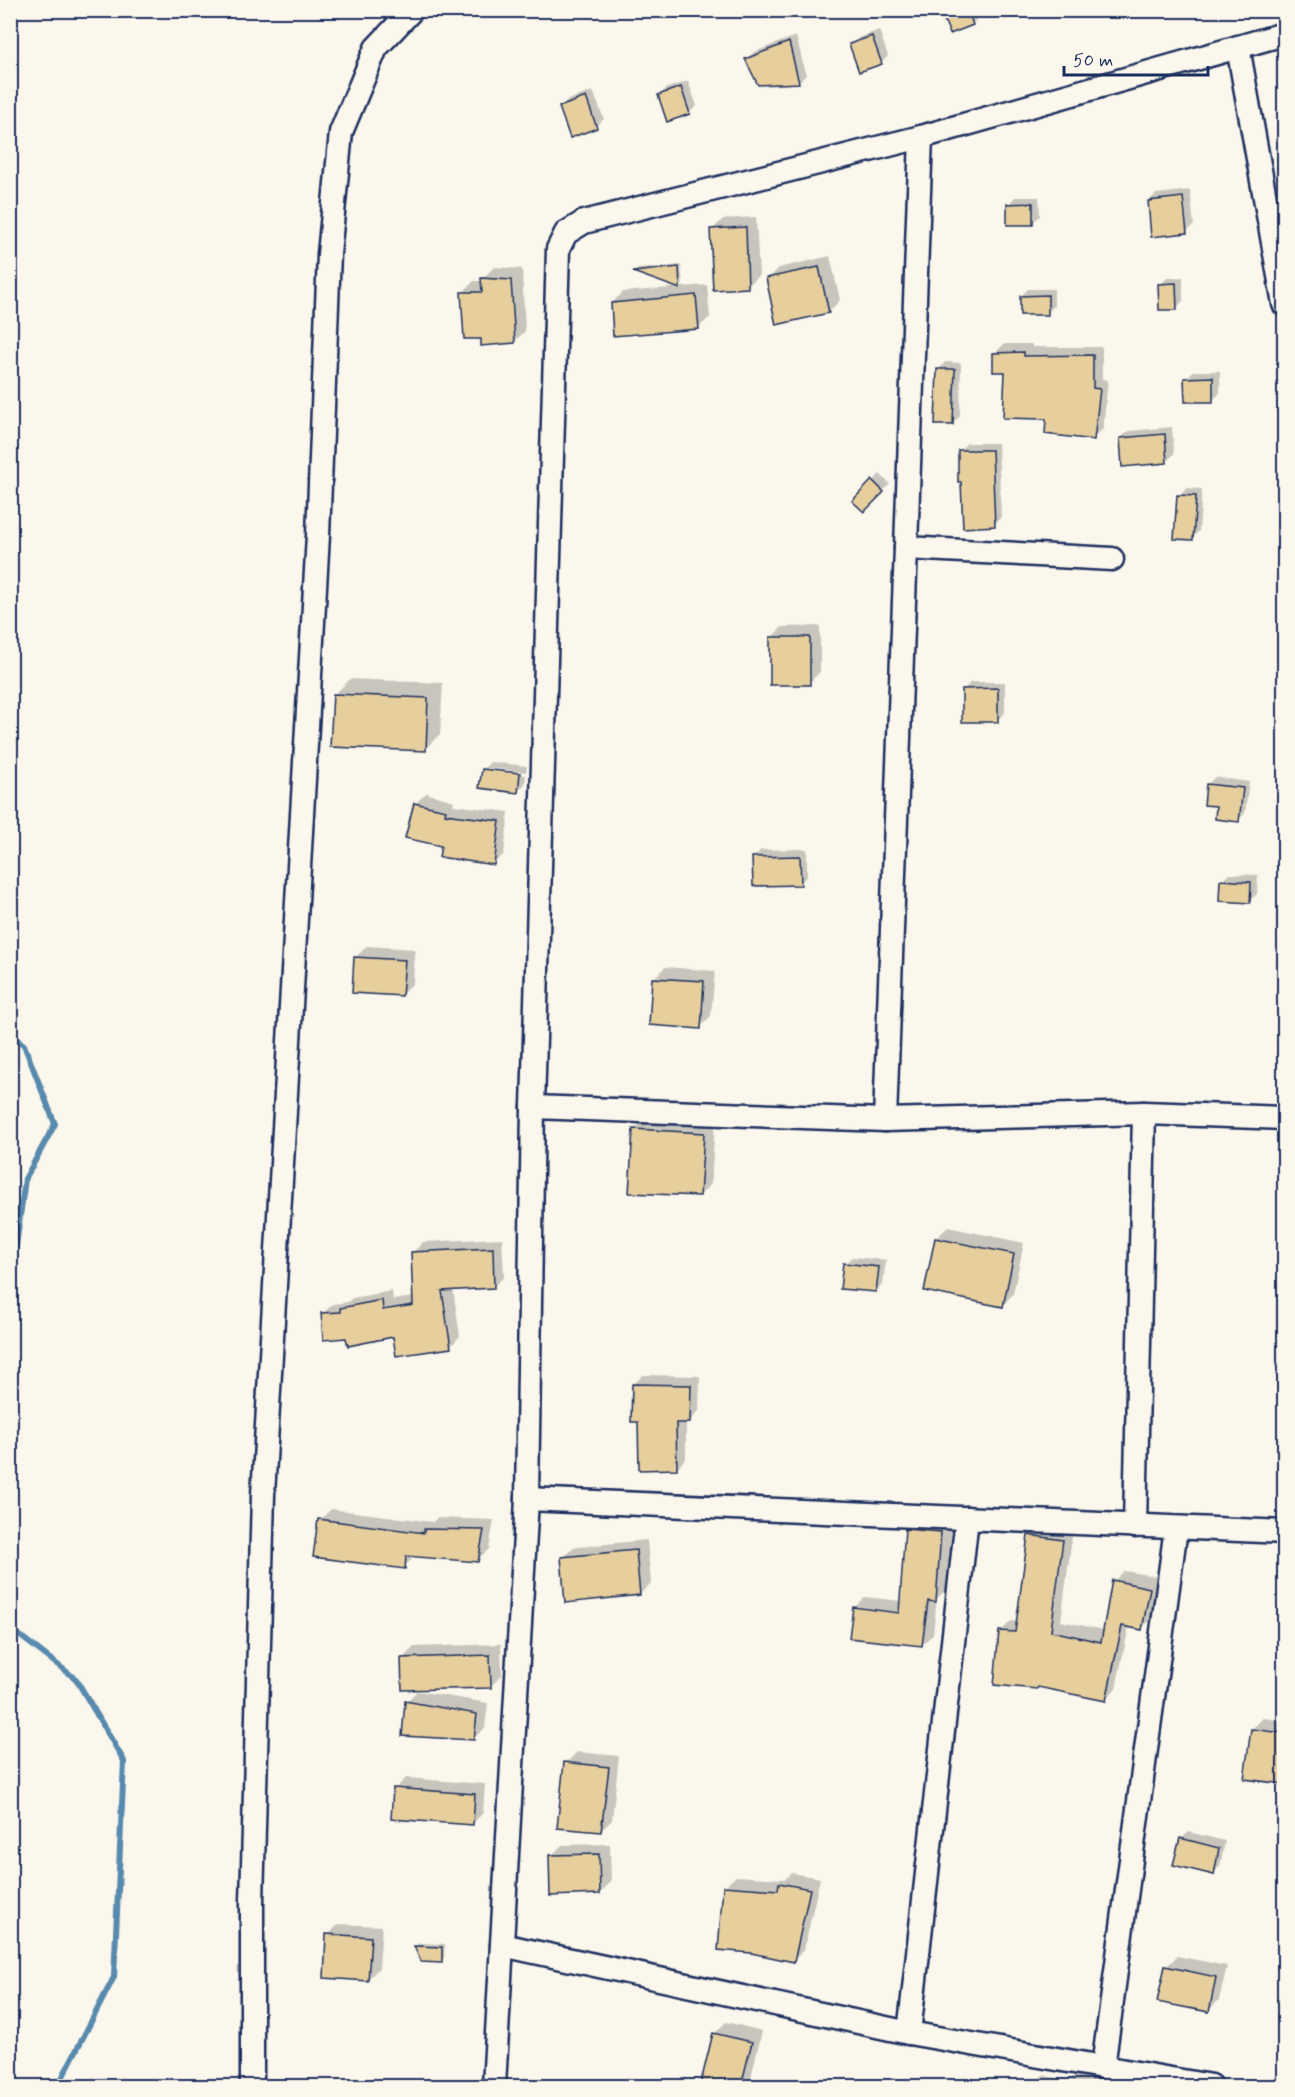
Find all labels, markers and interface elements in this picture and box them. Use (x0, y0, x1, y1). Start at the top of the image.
scale bar (1064, 39, 1208, 77)
text: 50 m (1073, 49, 1113, 73)

